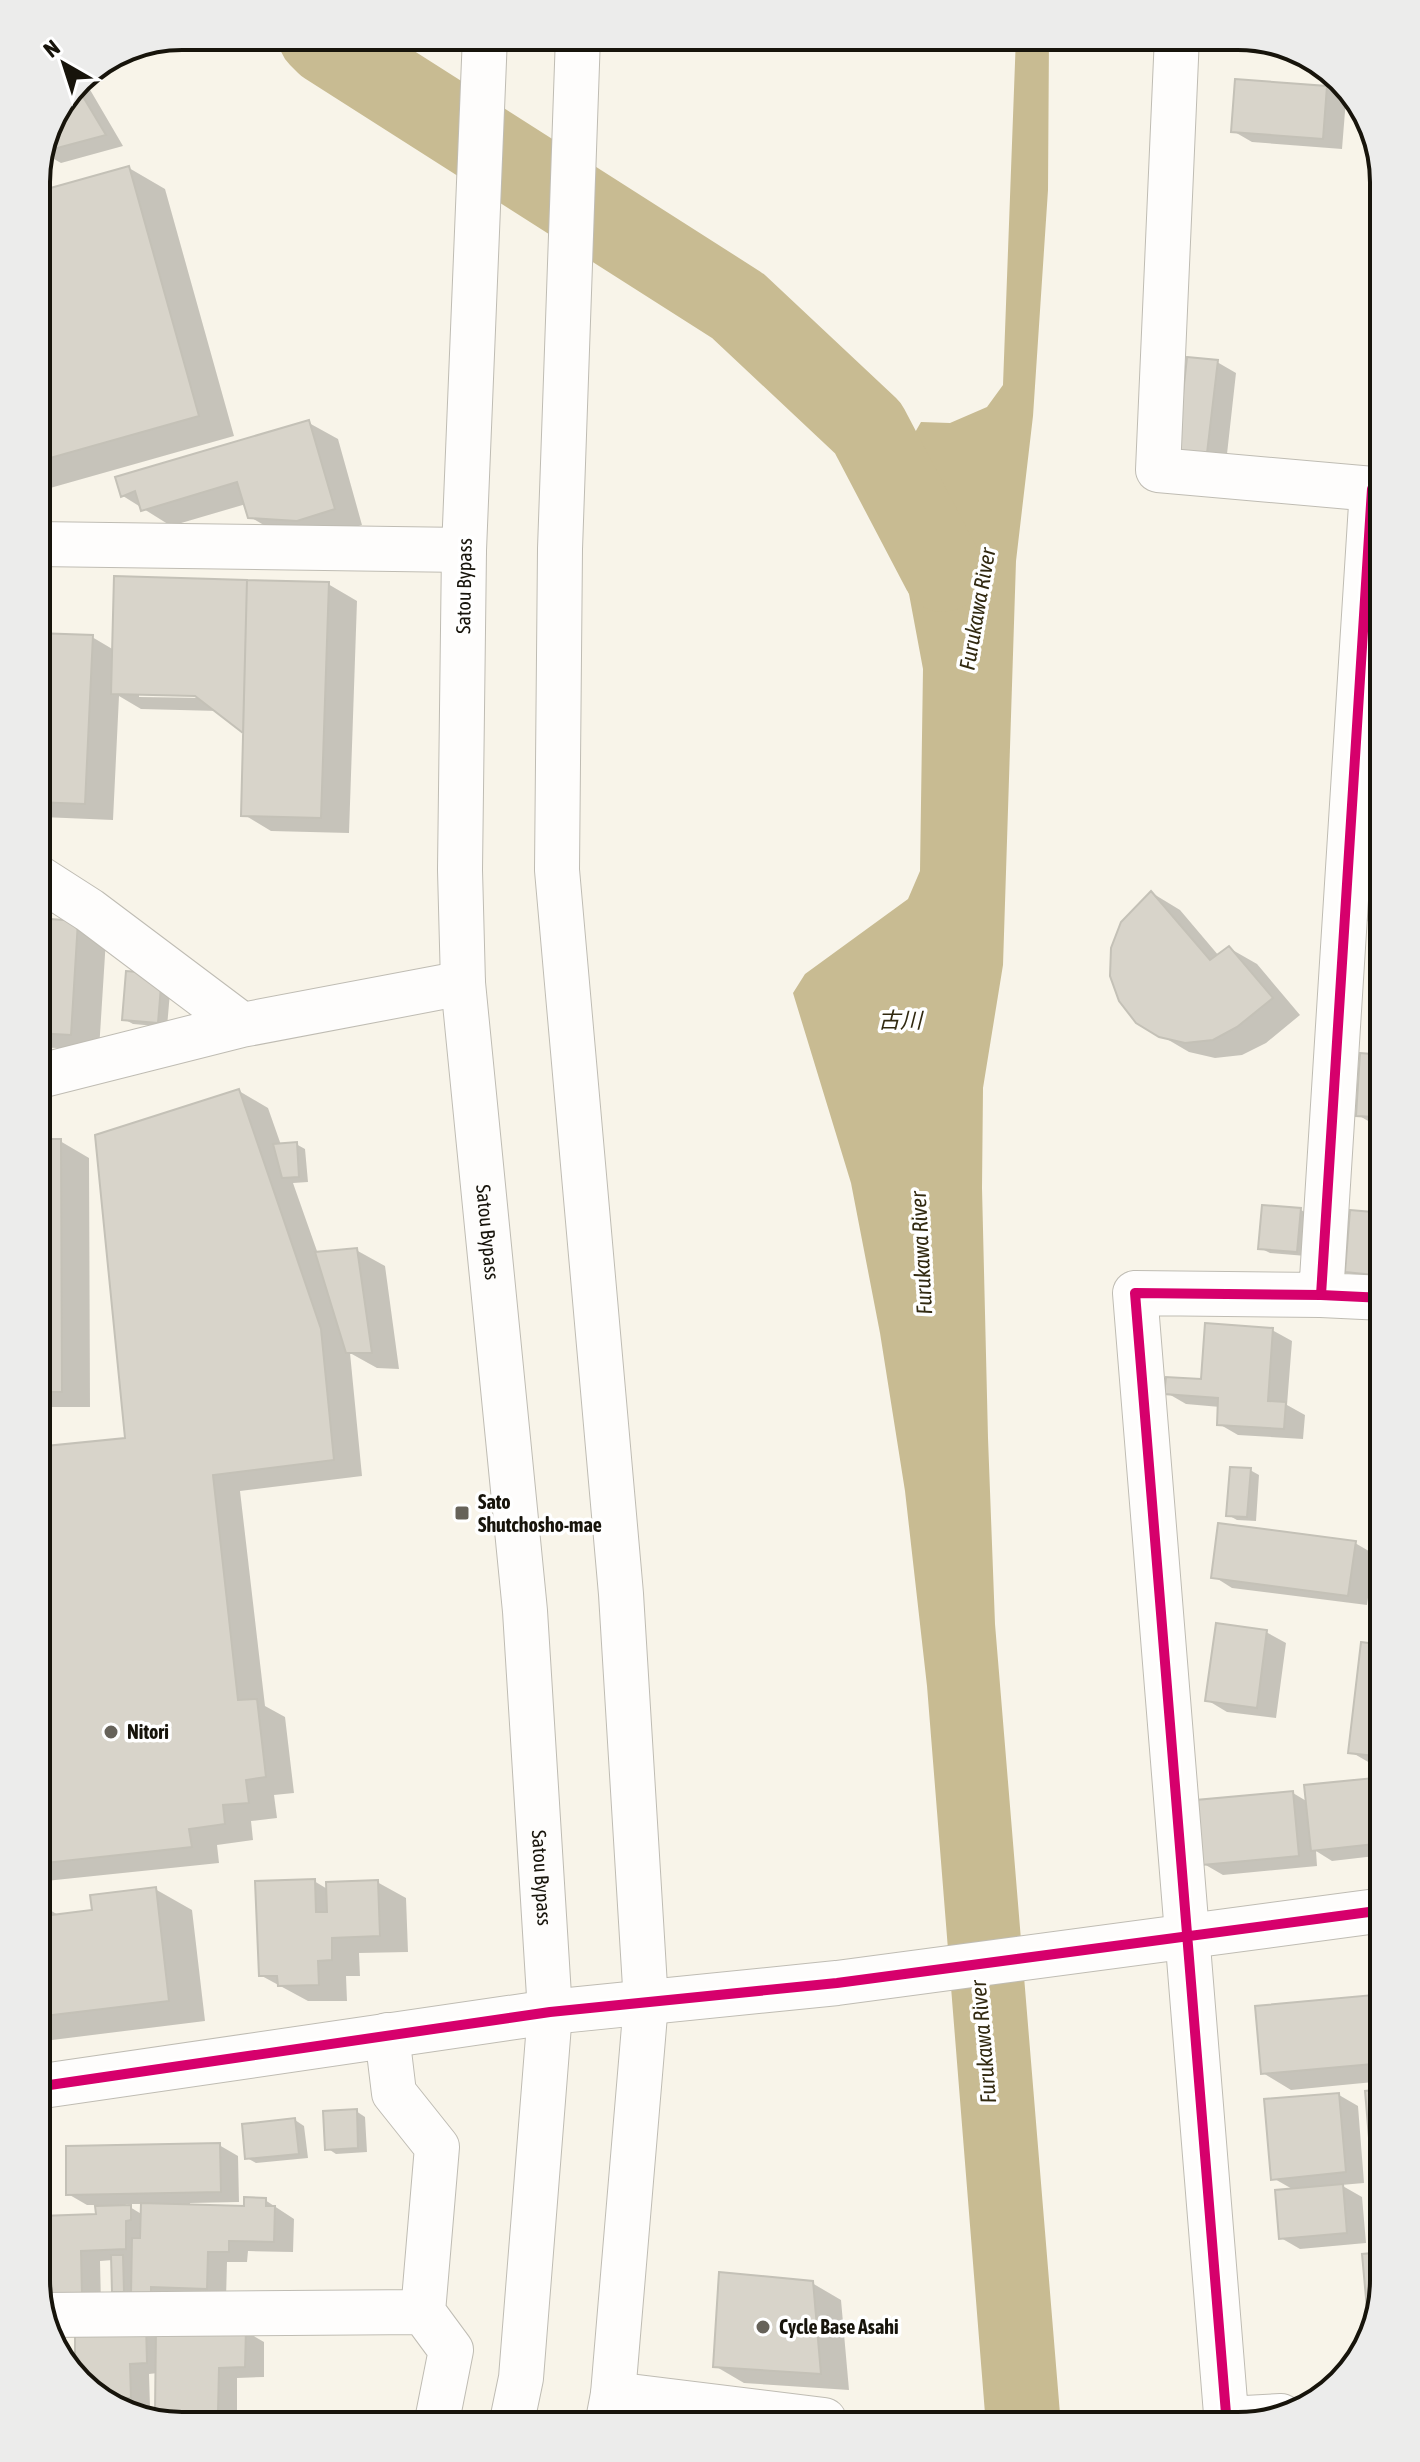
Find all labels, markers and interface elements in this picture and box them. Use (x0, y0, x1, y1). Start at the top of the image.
north arrow (24, 24, 104, 104)
text: N (38, 34, 65, 63)
street label: Satou Bypass (451, 538, 476, 634)
water label: Furukawa River (953, 544, 1001, 672)
water label: 古川 (878, 1007, 924, 1033)
street label: Satou Bypass (472, 1183, 504, 1281)
water label: Furukawa River (905, 1189, 937, 1315)
place label: Sato Shutchosho-mae (478, 1490, 602, 1536)
marker: Sato Shutchosho-mae (453, 1504, 471, 1522)
place label: Nitori (127, 1720, 169, 1743)
marker: Nitori (102, 1723, 120, 1741)
street label: Satou Bypass (528, 1829, 557, 1926)
water label: Furukawa River (965, 1978, 1001, 2105)
place label: Cycle Base Asahi (779, 2315, 898, 2338)
marker: Cycle Base Asahi (754, 2318, 772, 2336)

